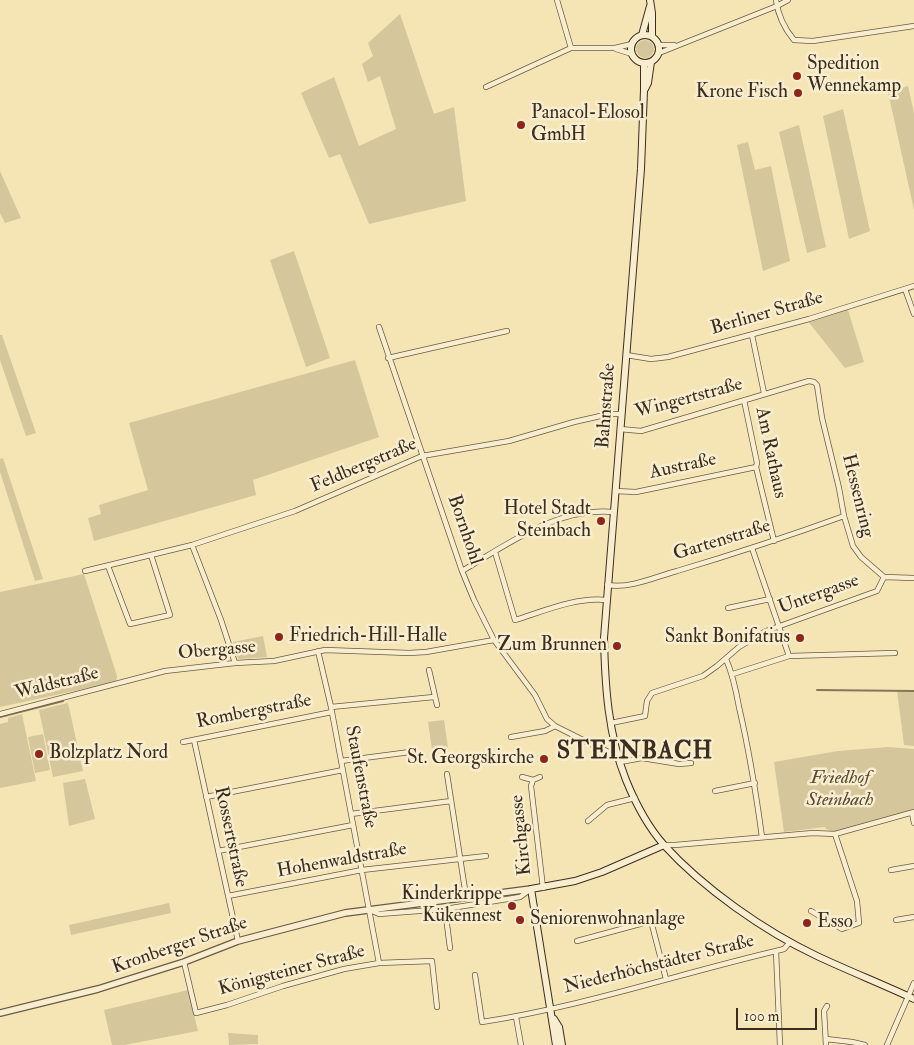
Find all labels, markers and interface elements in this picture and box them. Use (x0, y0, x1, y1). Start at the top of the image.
place label: Spedition Wennekamp (807, 54, 901, 98)
marker: Spedition Wennekamp (791, 70, 803, 82)
place label: Krone Fisch (696, 82, 788, 104)
marker: Krone Fisch (792, 87, 804, 99)
place label: Panacol-Elosol GmbH (531, 103, 645, 147)
marker: Panacol-Elosol GmbH (515, 119, 527, 131)
street label: Berliner Straße (708, 287, 826, 341)
street label: Bahnstraße (593, 362, 621, 450)
street label: Wingertstraße (633, 374, 745, 424)
street label: Am Rathaus (749, 405, 791, 501)
street label: Feldbergstraße (308, 433, 420, 499)
street label: Austraße (648, 449, 718, 485)
street label: Hessenring (836, 452, 878, 540)
street label: Bornhohl (441, 492, 487, 568)
place label: Hotel Stadt Steinbach (504, 499, 591, 543)
marker: Hotel Stadt Steinbach (595, 515, 607, 527)
street label: Gartenstraße (671, 515, 773, 567)
street label: Untergasse (775, 570, 863, 620)
place label: Friedrich-Hill-Halle (289, 626, 447, 648)
place label: Sankt Bonifatius (665, 627, 790, 649)
marker: Friedrich-Hill-Halle (273, 631, 285, 643)
marker: Sankt Bonifatius (794, 632, 806, 644)
place label: Zum Brunnen (498, 635, 607, 657)
street label: Obergasse (177, 636, 257, 666)
marker: Zum Brunnen (611, 640, 623, 652)
street label: Waldstraße (13, 663, 101, 705)
street label: Rombergstraße (195, 690, 313, 734)
street label: Staufenstraße (339, 724, 381, 830)
district label: STEINBACH (556, 739, 714, 767)
place label: Bolzplatz Nord (49, 743, 168, 765)
marker: Bolzplatz Nord (33, 748, 45, 760)
place label: St. Georgskirche (407, 748, 534, 770)
marker: St. Georgskirche (538, 753, 550, 765)
park label: Friedhof Steinbach (806, 768, 874, 812)
street label: Rossertstraße (208, 784, 252, 890)
street label: Kirchgasse (506, 793, 538, 877)
street label: Hohenwaldstraße (275, 838, 409, 884)
place label: Kinderkrippe Kükennest (401, 884, 502, 928)
marker: Kinderkrippe Kükennest (506, 900, 518, 912)
place label: Seniorenwohnanlage (530, 909, 685, 931)
street label: Kronberger Straße (109, 912, 251, 980)
place label: Esso (817, 912, 853, 934)
marker: Seniorenwohnanlage (514, 914, 526, 926)
marker: Esso (801, 917, 813, 929)
street label: Niederhöchstädter Straße (561, 930, 757, 1000)
street label: Königsteiner Straße (216, 940, 368, 1002)
scale bar (739, 998, 820, 1030)
text: 100 m (744, 1007, 779, 1026)

